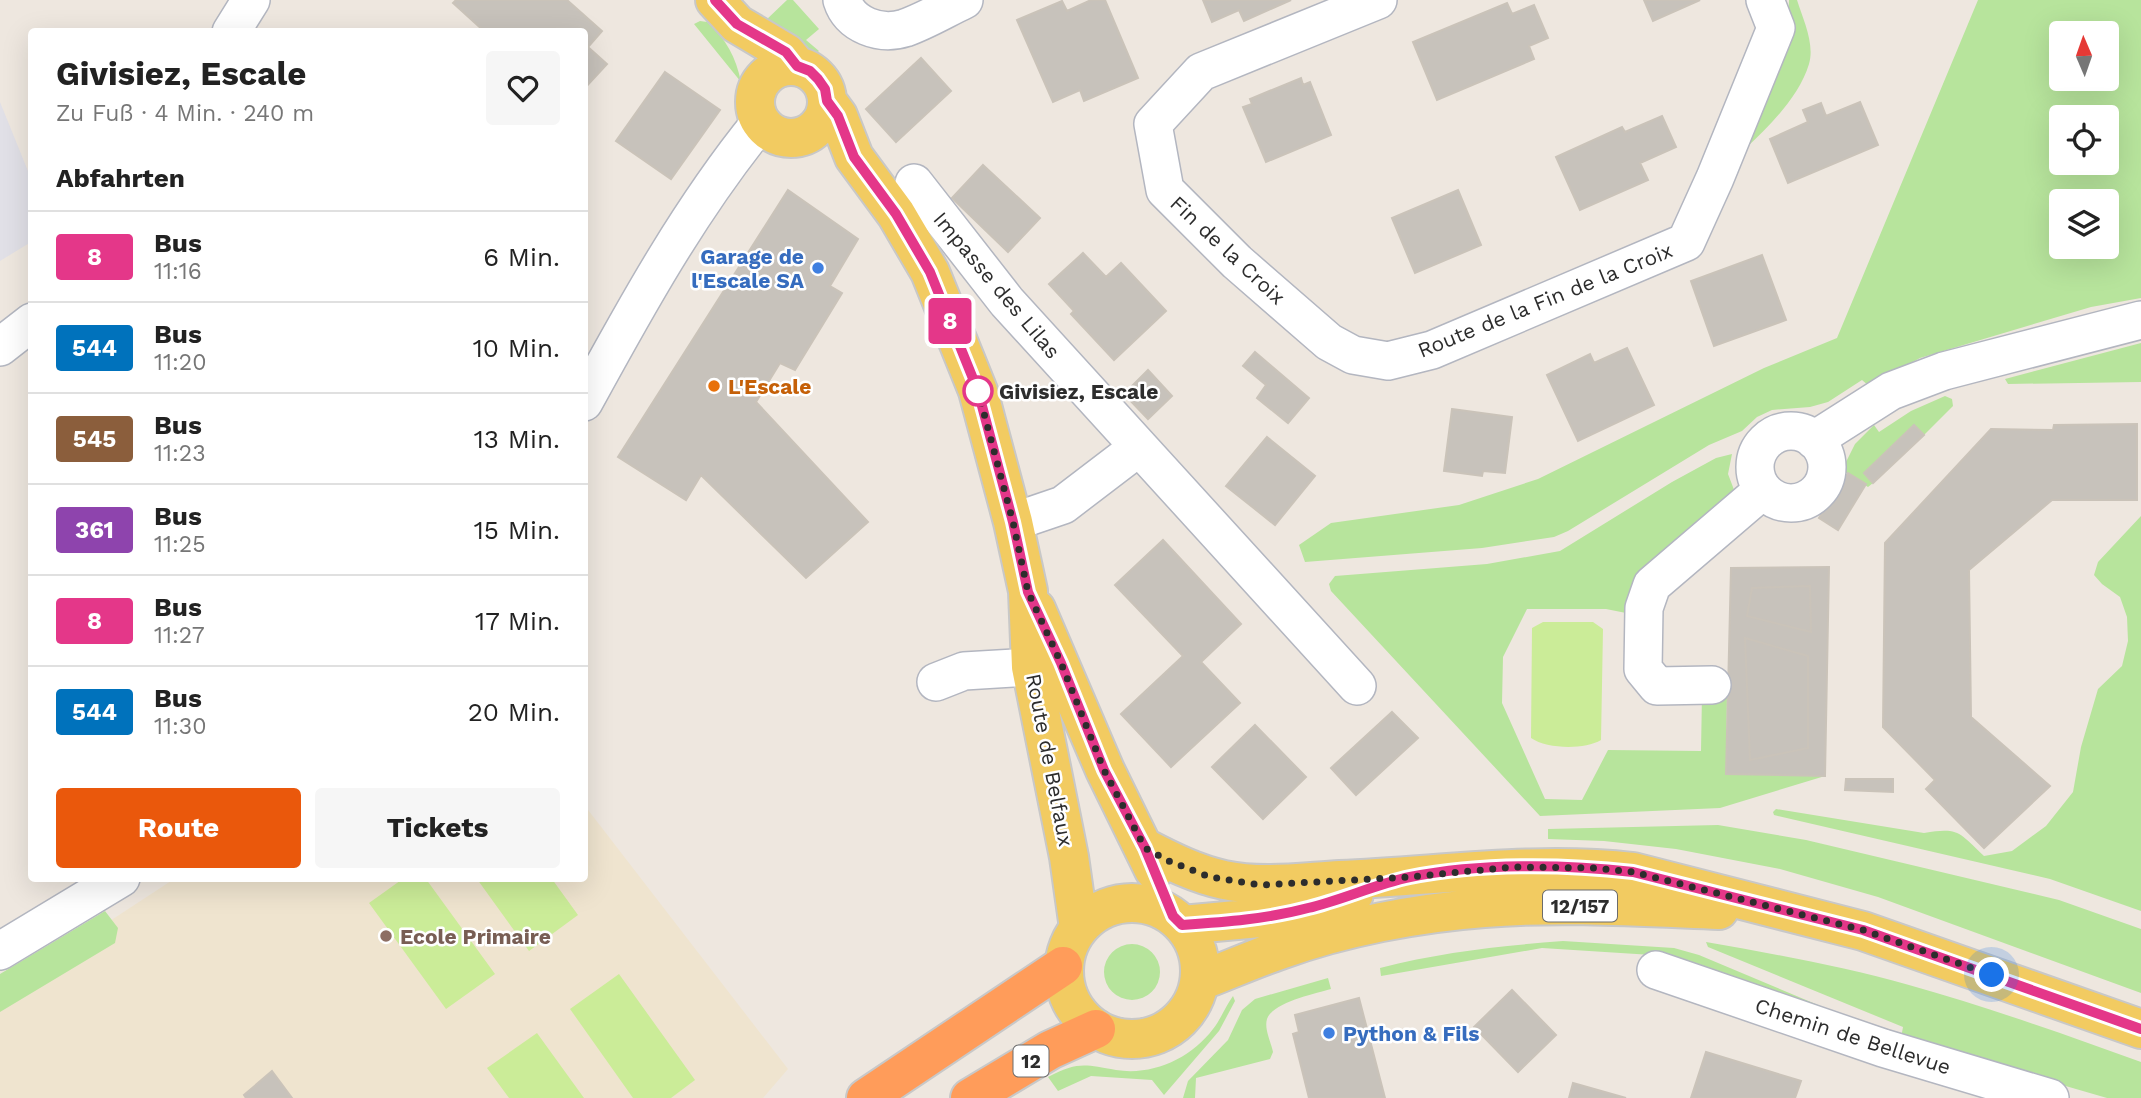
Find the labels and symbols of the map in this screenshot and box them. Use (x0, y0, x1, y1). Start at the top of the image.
north arrow (2049, 21, 2119, 91)
street label: Fin de la Croix (1165, 190, 1291, 310)
street label: Impasse des Lilas (928, 207, 1066, 363)
street label: Route de la Fin de la Croix (1414, 237, 1676, 363)
place label: Garage de l'Escale SA (691, 244, 805, 293)
marker: Garage de l'Escale SA (810, 260, 826, 276)
line badge: 8 (927, 298, 973, 344)
place label: L'Escale (728, 374, 811, 399)
marker: Givisiez, Escale (963, 376, 993, 406)
marker: L'Escale (706, 378, 722, 394)
place label: Givisiez, Escale (999, 379, 1158, 404)
street label: Route de Belfaux (1021, 671, 1079, 849)
road number: 12/157 (1543, 890, 1617, 922)
place label: Ecole Primaire (400, 924, 551, 949)
marker: Ecole Primaire (378, 928, 394, 944)
your location (1974, 957, 2009, 992)
street label: Chemin de Bellevue (1752, 993, 1954, 1079)
place label: Python & Fils (1343, 1021, 1480, 1046)
marker: Python & Fils (1321, 1025, 1337, 1041)
road number: 12 (1014, 1046, 1048, 1077)

